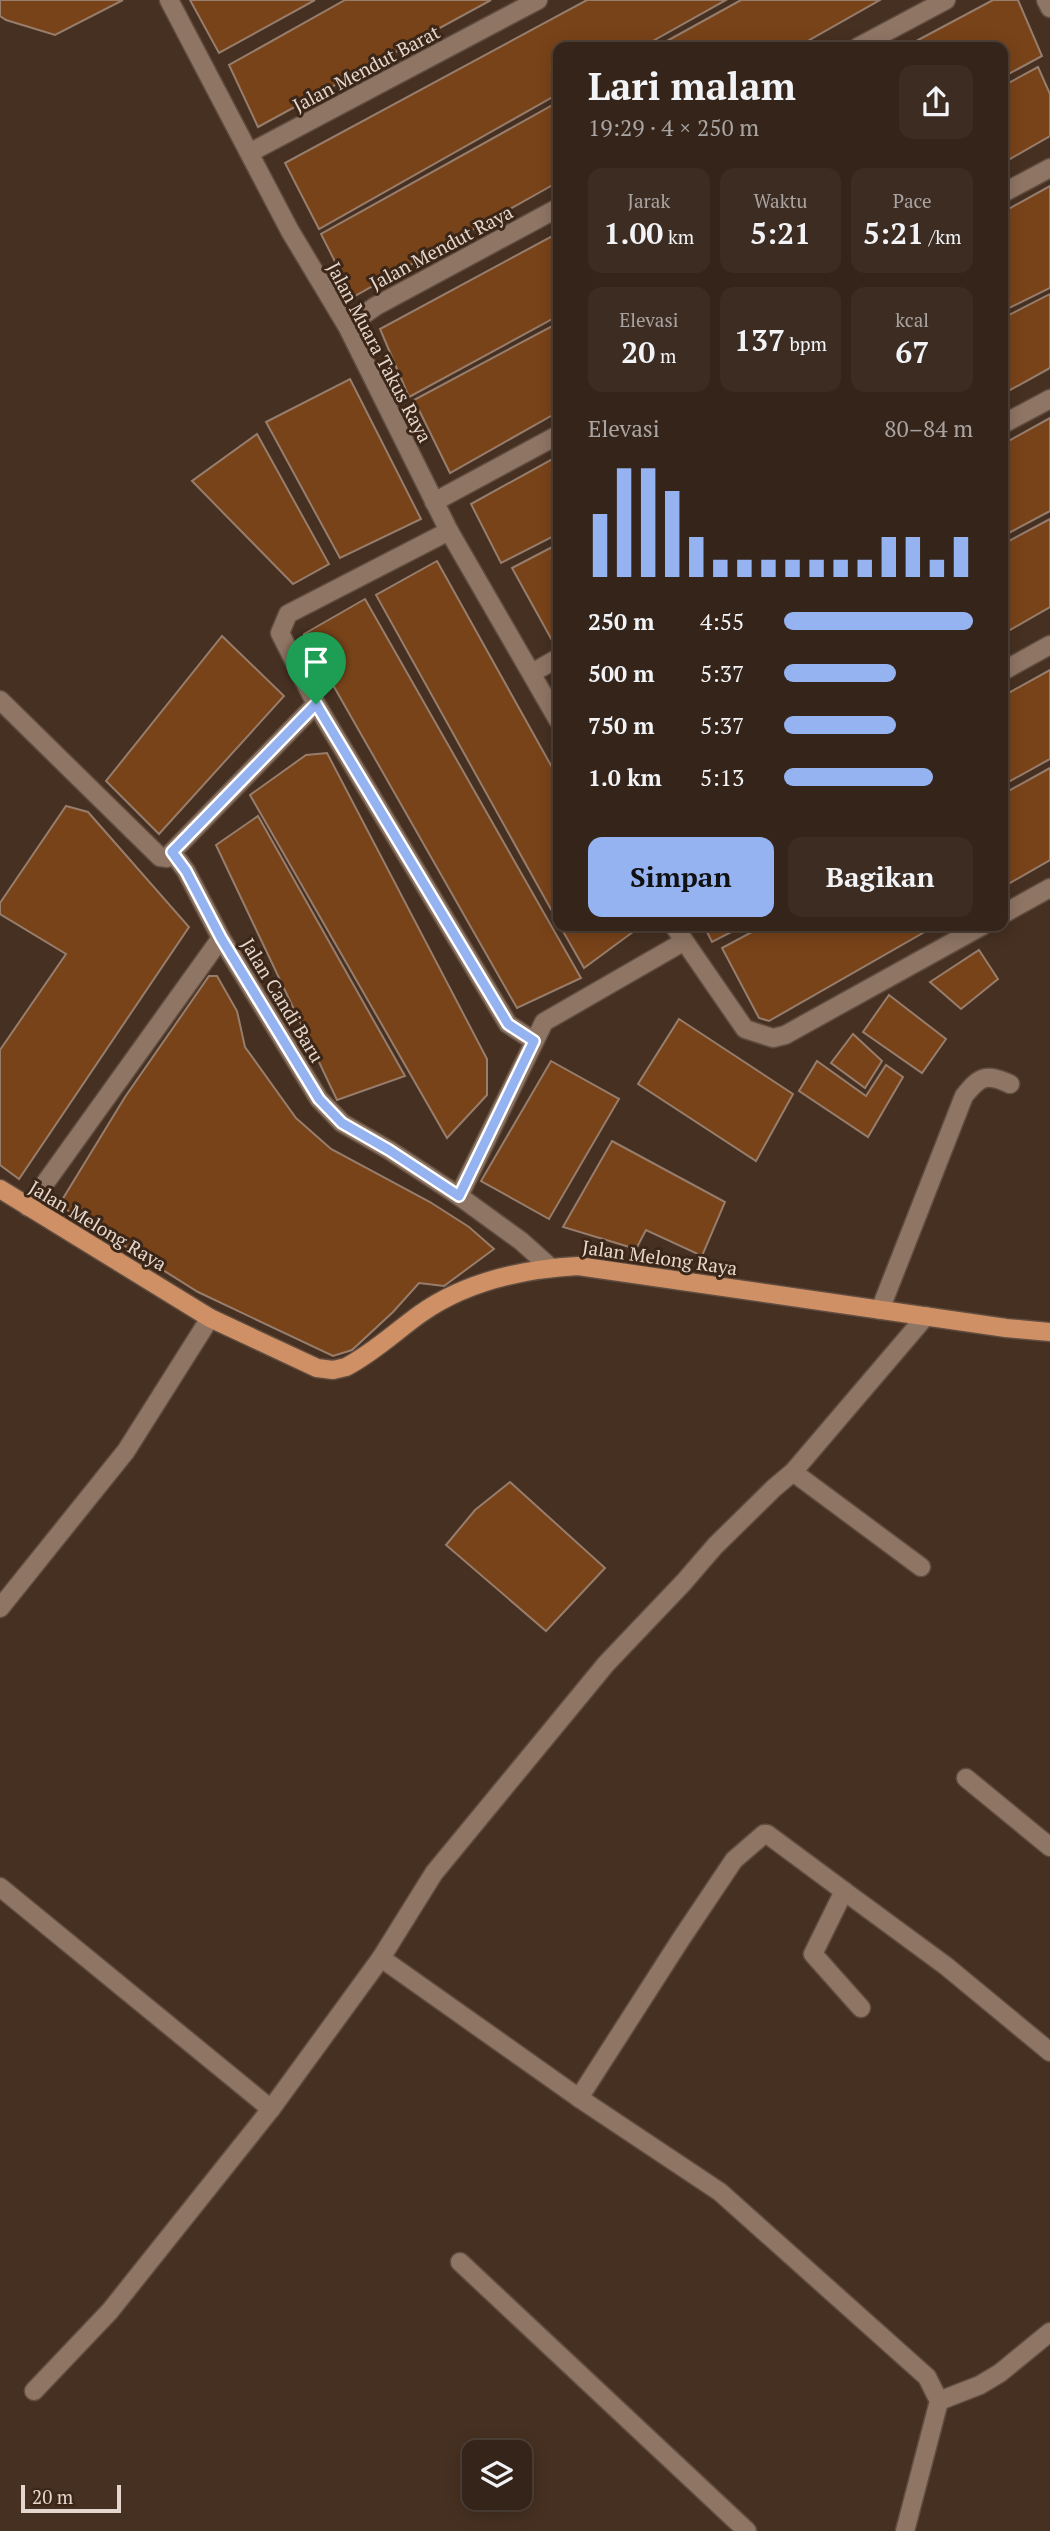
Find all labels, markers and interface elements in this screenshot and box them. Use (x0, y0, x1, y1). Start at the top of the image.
street label: Jalan Mendut Barat (288, 19, 444, 117)
text: Lari malam (588, 61, 796, 111)
button: share (899, 65, 973, 139)
text: 19:29 · 4 × 250 m (588, 112, 759, 143)
text: Jarak (627, 188, 670, 213)
text: Waktu (754, 188, 807, 213)
text: Pace (893, 188, 932, 213)
street label: Jalan Mendut Raya (365, 199, 517, 295)
text: 1.00 (604, 213, 663, 253)
text: 5:21 (750, 213, 811, 253)
text: 5:21 (863, 213, 924, 253)
text: km (663, 224, 694, 249)
text: /km (924, 224, 961, 249)
street label: Jalan Muara Takus Raya (322, 257, 438, 447)
text: Elevasi (619, 307, 678, 332)
text: kcal (895, 307, 929, 332)
text: 137 (734, 320, 785, 360)
text: bpm (785, 331, 827, 356)
text: 20 (621, 332, 655, 372)
text: 67 (895, 332, 929, 372)
text: m (655, 343, 676, 368)
text: Elevasi (588, 413, 660, 444)
text: 80–84 m (884, 413, 973, 444)
text: 250 m (588, 606, 654, 637)
text: 4:55 (700, 606, 744, 637)
pin (286, 632, 346, 704)
icon: arrive (297, 643, 335, 681)
text: 500 m (588, 658, 654, 689)
text: 5:37 (700, 658, 744, 689)
text: 750 m (588, 710, 654, 741)
text: 5:37 (700, 710, 744, 741)
text: 1.0 km (588, 762, 662, 793)
text: 5:13 (700, 762, 744, 793)
button: Simpan (588, 837, 774, 917)
button: Bagikan (788, 837, 973, 917)
street label: Jalan Candi Baru (236, 933, 330, 1067)
street label: Jalan Melong Raya (25, 1174, 172, 1276)
street label: Jalan Melong Raya (581, 1234, 740, 1280)
map controls (462, 2440, 532, 2510)
button: layers (462, 2440, 532, 2510)
scale bar (21, 2482, 121, 2514)
text: 20 m (32, 2484, 73, 2509)

